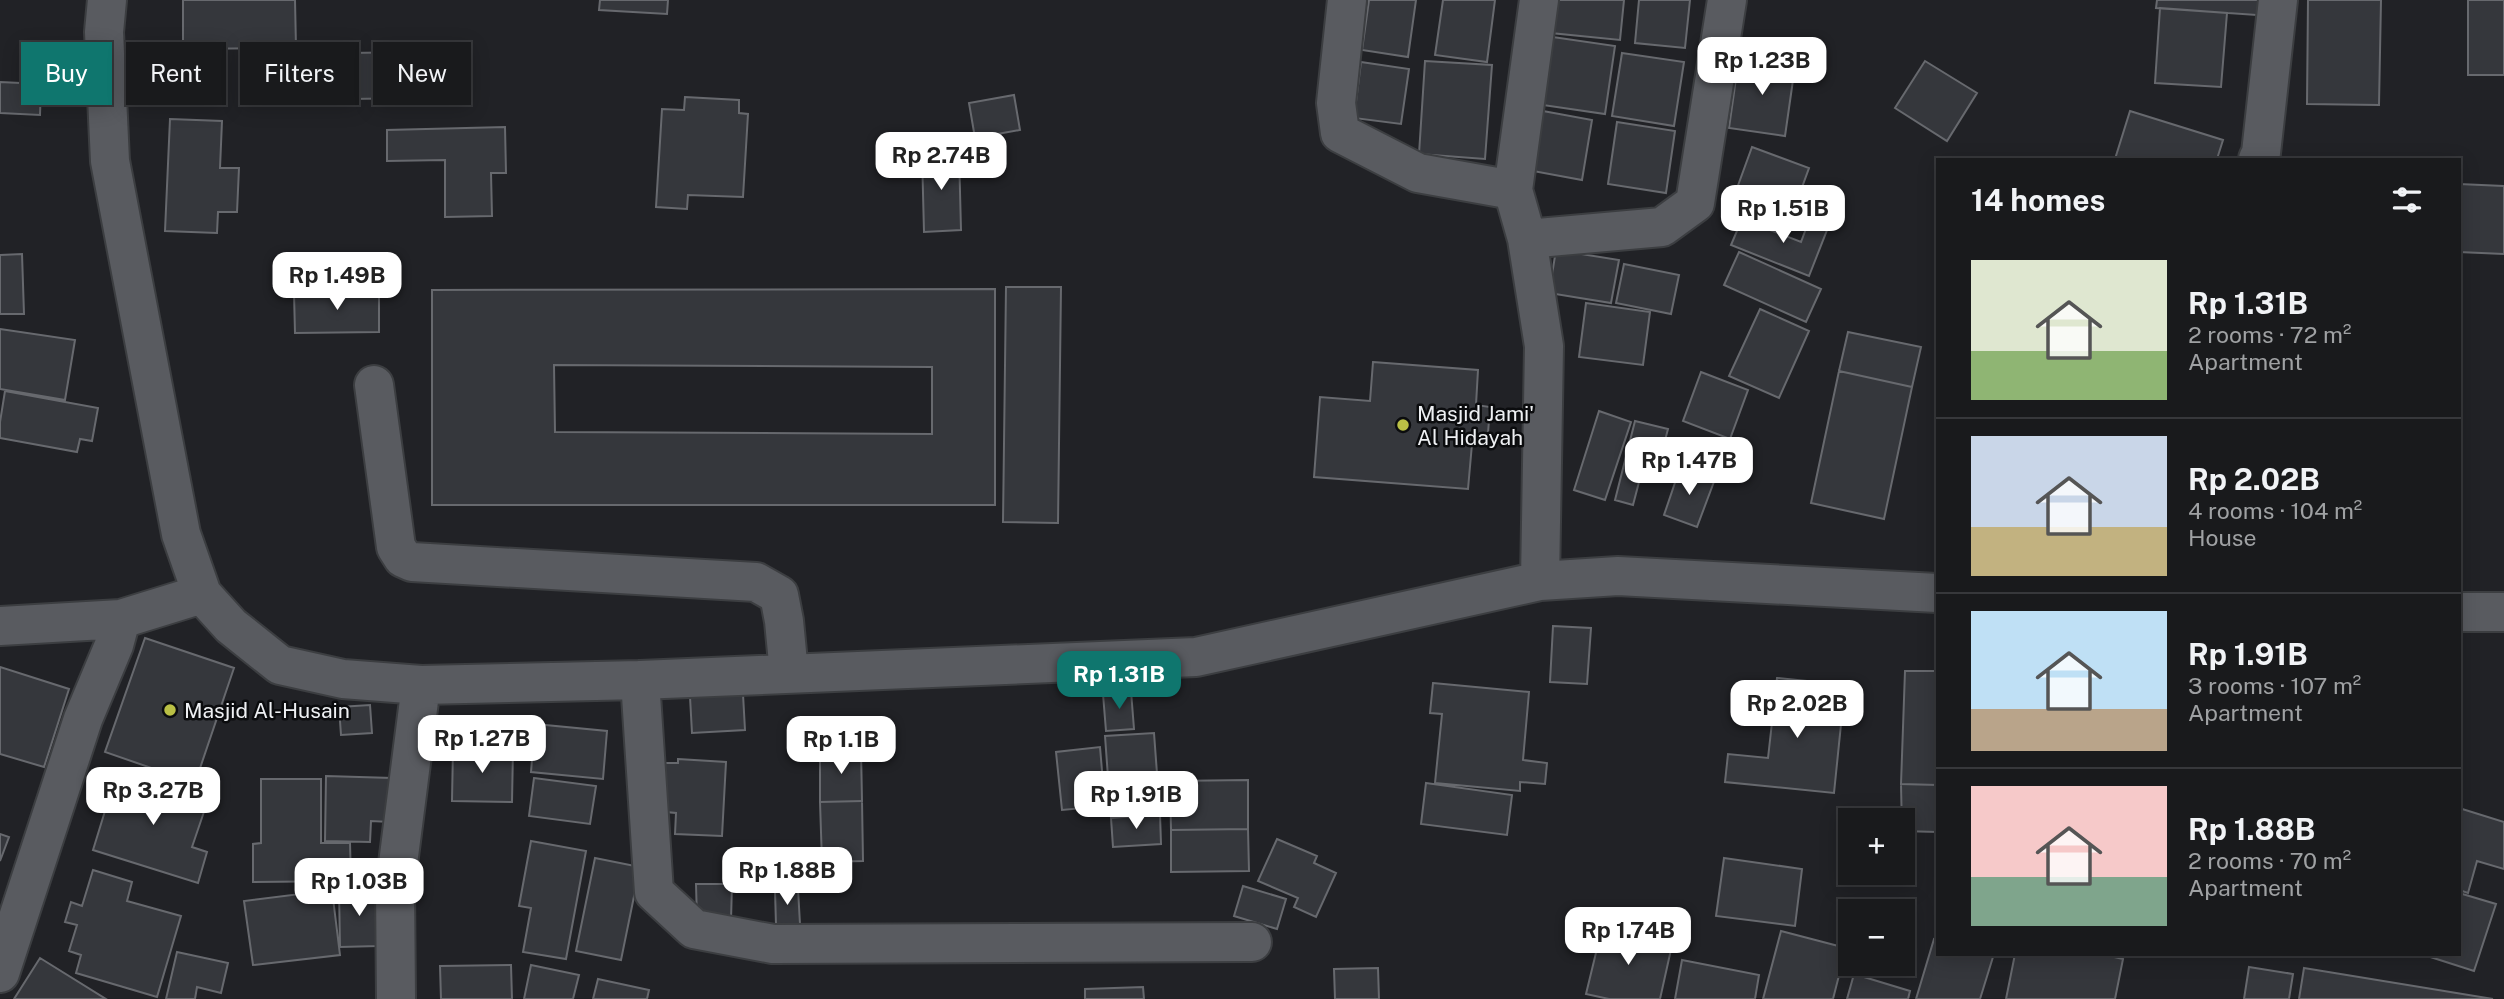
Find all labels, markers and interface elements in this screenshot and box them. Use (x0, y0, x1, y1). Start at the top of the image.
pin: Rp 1.23B (1690, 38, 1834, 97)
chip: Buy (21, 42, 112, 105)
chip: Rent (126, 42, 226, 105)
chip: Filters (240, 42, 359, 105)
chip: New (373, 42, 471, 105)
text: Rp 1.23B (1713, 46, 1811, 73)
pin: Rp 2.74B (869, 132, 1013, 192)
text: Rp 2.74B (892, 141, 990, 168)
icon: filters (2388, 181, 2426, 219)
text: 14 homes (1971, 182, 2105, 218)
pin: Rp 1.51B (1711, 186, 1855, 245)
text: Rp 1.51B (1737, 194, 1829, 221)
pin: Rp 1.49B (265, 252, 409, 312)
text: Rp 1.49B (289, 261, 385, 288)
text: Rp 1.31B (2188, 285, 2308, 321)
icon: home (2027, 288, 2111, 372)
text: 2 rooms · 72 m² (2188, 321, 2351, 348)
text: Apartment (2188, 348, 2303, 375)
place label: Masjid Jami' Al Hidayah (1417, 401, 1534, 450)
marker: Masjid Jami' Al Hidayah (1395, 417, 1411, 433)
pin: Rp 1.47B (1617, 438, 1761, 497)
text: Rp 1.47B (1641, 446, 1737, 473)
text: Rp 2.02B (2188, 461, 2320, 497)
icon: home (2027, 464, 2111, 548)
text: 4 rooms · 104 m² (2188, 497, 2362, 524)
text: House (2188, 524, 2256, 551)
text: Rp 1.91B (2188, 636, 2308, 672)
icon: home (2027, 639, 2111, 723)
pin: Rp 1.31B (1047, 652, 1191, 711)
text: Rp 1.31B (1073, 660, 1165, 687)
text: 3 rooms · 107 m² (2188, 672, 2361, 699)
pin: Rp 2.02B (1725, 680, 1869, 740)
text: Rp 2.02B (1747, 689, 1848, 716)
place label: Masjid Al-Husain (184, 698, 350, 723)
text: Apartment (2188, 699, 2303, 726)
marker: Masjid Al-Husain (162, 702, 178, 718)
pin: Rp 1.27B (410, 716, 554, 775)
pin: Rp 1.1B (776, 716, 906, 776)
text: Rp 1.27B (434, 724, 530, 751)
text: Rp 1.1B (803, 725, 879, 752)
pin: Rp 3.27B (81, 768, 225, 827)
pin: Rp 1.91B (1064, 772, 1208, 831)
text: Rp 3.27B (102, 776, 204, 803)
text: Rp 1.91B (1090, 780, 1182, 807)
map controls (1838, 808, 1915, 976)
button: + (1838, 808, 1915, 885)
text: Rp 1.88B (2188, 811, 2315, 847)
icon: home (2027, 814, 2111, 898)
text: 2 rooms · 70 m² (2188, 847, 2351, 874)
pin: Rp 1.88B (715, 848, 859, 907)
text: Rp 1.88B (738, 856, 836, 883)
pin: Rp 1.03B (287, 858, 431, 918)
text: Rp 1.03B (311, 867, 407, 894)
text: Apartment (2188, 874, 2303, 901)
button: − (1838, 899, 1915, 976)
pin: Rp 1.74B (1556, 908, 1700, 967)
text: Rp 1.74B (1581, 916, 1675, 943)

